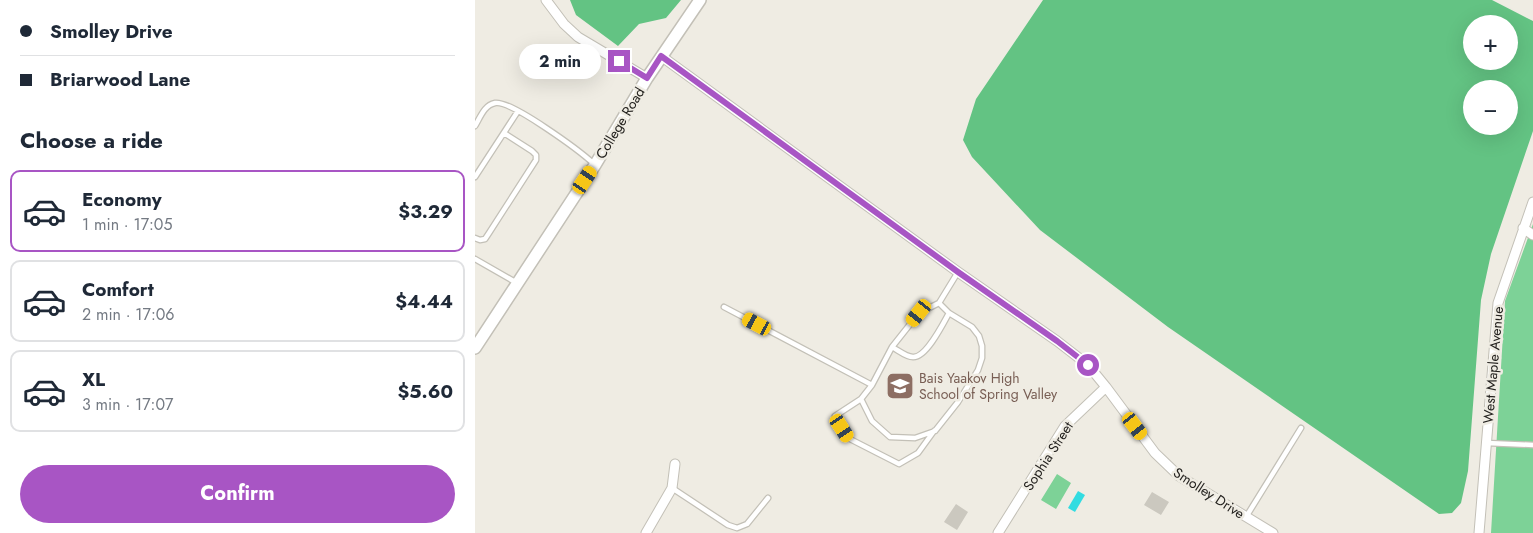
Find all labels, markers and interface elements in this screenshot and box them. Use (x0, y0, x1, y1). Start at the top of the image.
map controls (1463, 15, 1518, 135)
button: + (1463, 15, 1518, 70)
text: Smolley Drive (50, 18, 173, 45)
callout: 2 min (519, 44, 601, 78)
text: 2 min (539, 50, 581, 73)
route end (608, 50, 630, 72)
text: Briarwood Lane (50, 66, 190, 93)
button: − (1463, 80, 1518, 135)
street label: College Road (591, 83, 649, 163)
text: Choose a ride (20, 124, 163, 156)
car (570, 163, 599, 197)
text: Economy (82, 186, 162, 213)
icon: car (22, 189, 67, 234)
text: $3.29 (398, 198, 453, 225)
text: 1 min · 17:05 (82, 213, 172, 236)
text: Comfort (82, 276, 154, 303)
icon: car (22, 279, 67, 324)
text: $4.44 (395, 288, 453, 315)
car (903, 297, 934, 329)
text: 2 min · 17:06 (82, 303, 175, 326)
street label: West Maple Avenue (1478, 306, 1508, 424)
car (740, 310, 773, 338)
route start (1077, 354, 1099, 376)
text: XL (82, 366, 105, 393)
place label: Bais Yaakov High School of Spring Valley (919, 368, 1058, 404)
icon: car (22, 369, 67, 414)
school or university icon: Bais Yaakov High School of Spring Valley (885, 371, 915, 401)
text: $5.60 (398, 378, 453, 405)
text: 3 min · 17:07 (82, 393, 173, 416)
car (1119, 410, 1150, 442)
car (827, 411, 856, 445)
street label: Sophia Street (1018, 417, 1078, 494)
street label: Smolley Drive (1170, 463, 1248, 523)
button: Confirm (20, 465, 455, 523)

